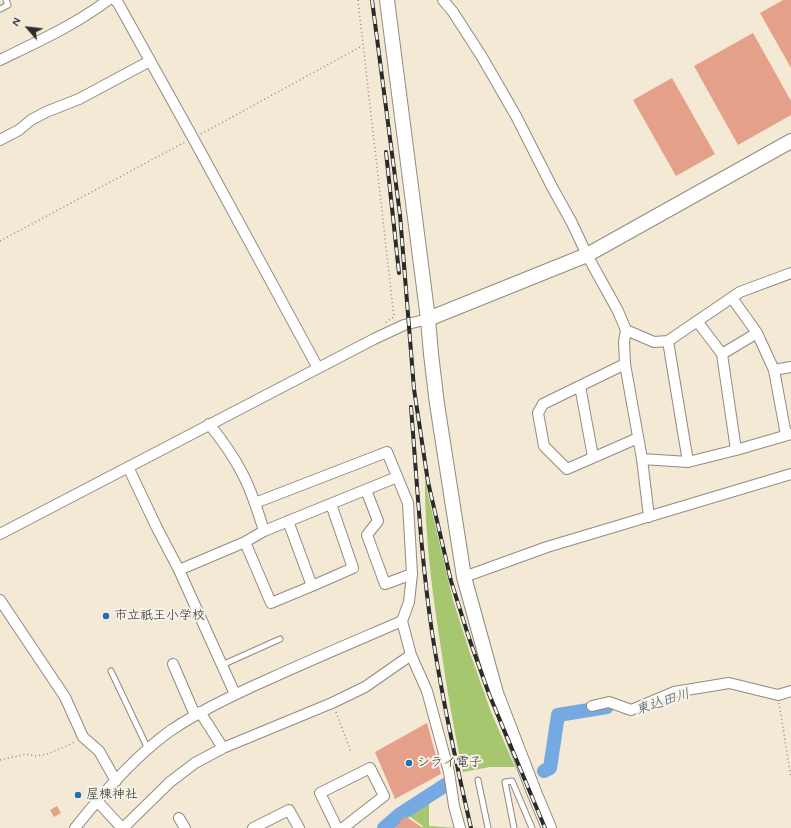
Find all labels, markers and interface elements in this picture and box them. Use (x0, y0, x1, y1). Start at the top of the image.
north arrow (8, 8, 48, 48)
text: N (10, 16, 25, 29)
place label: 市立祇王小学校 (114, 608, 205, 624)
marker: 市立祇王小学校 (101, 611, 111, 621)
water label: 東込田川 (634, 686, 692, 720)
place label: シライ電子 (417, 755, 482, 771)
marker: シライ電子 (404, 758, 414, 768)
place label: 屋棟神社 (86, 787, 138, 803)
marker: 屋棟神社 (73, 790, 83, 800)

